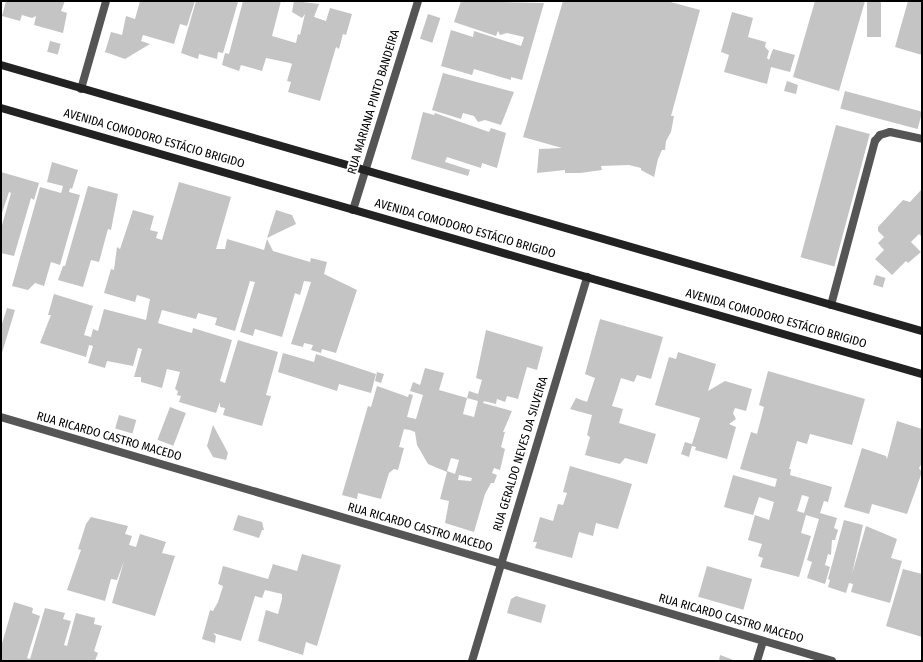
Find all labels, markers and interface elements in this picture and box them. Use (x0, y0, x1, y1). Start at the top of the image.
street label: RUA MARIANA PINTO BANDEIRA (345, 28, 403, 176)
street label: AVENIDA COMODORO ESTÁCIO BRIGIDO (62, 106, 246, 172)
street label: AVENIDA COMODORO ESTÁCIO BRIGIDO (373, 196, 557, 262)
street label: AVENIDA COMODORO ESTÁCIO BRIGIDO (684, 286, 868, 352)
street label: RUA GERALDO NEVES DA SILVEIRA (491, 375, 551, 533)
street label: RUA RICARDO CASTRO MACEDO (35, 409, 183, 465)
street label: RUA RICARDO CASTRO MACEDO (346, 500, 494, 556)
street label: RUA RICARDO CASTRO MACEDO (657, 591, 805, 647)

